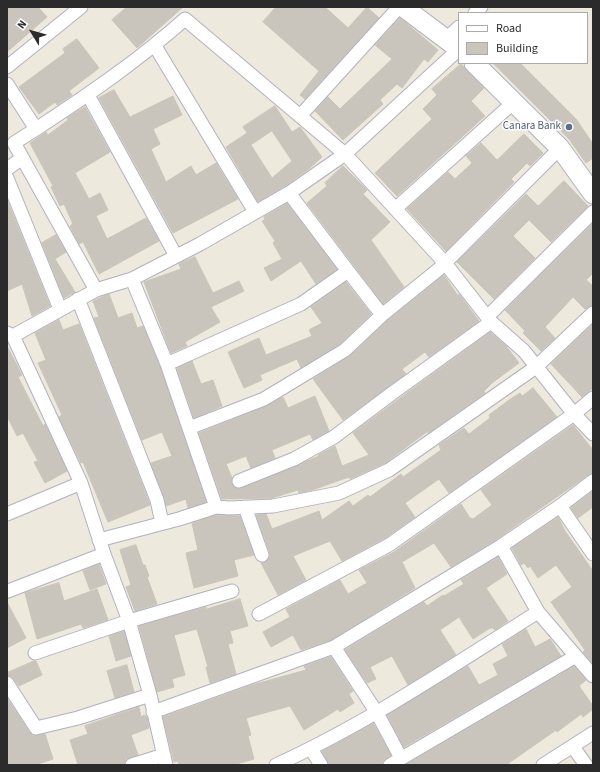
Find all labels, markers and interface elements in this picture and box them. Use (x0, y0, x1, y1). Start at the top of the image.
north arrow (12, 12, 52, 52)
legend (458, 12, 588, 64)
text: N (14, 17, 30, 32)
text: Road (496, 20, 522, 37)
text: Building (496, 40, 538, 57)
place label: Canara Bank (503, 120, 561, 134)
marker: Canara Bank (564, 122, 574, 132)

